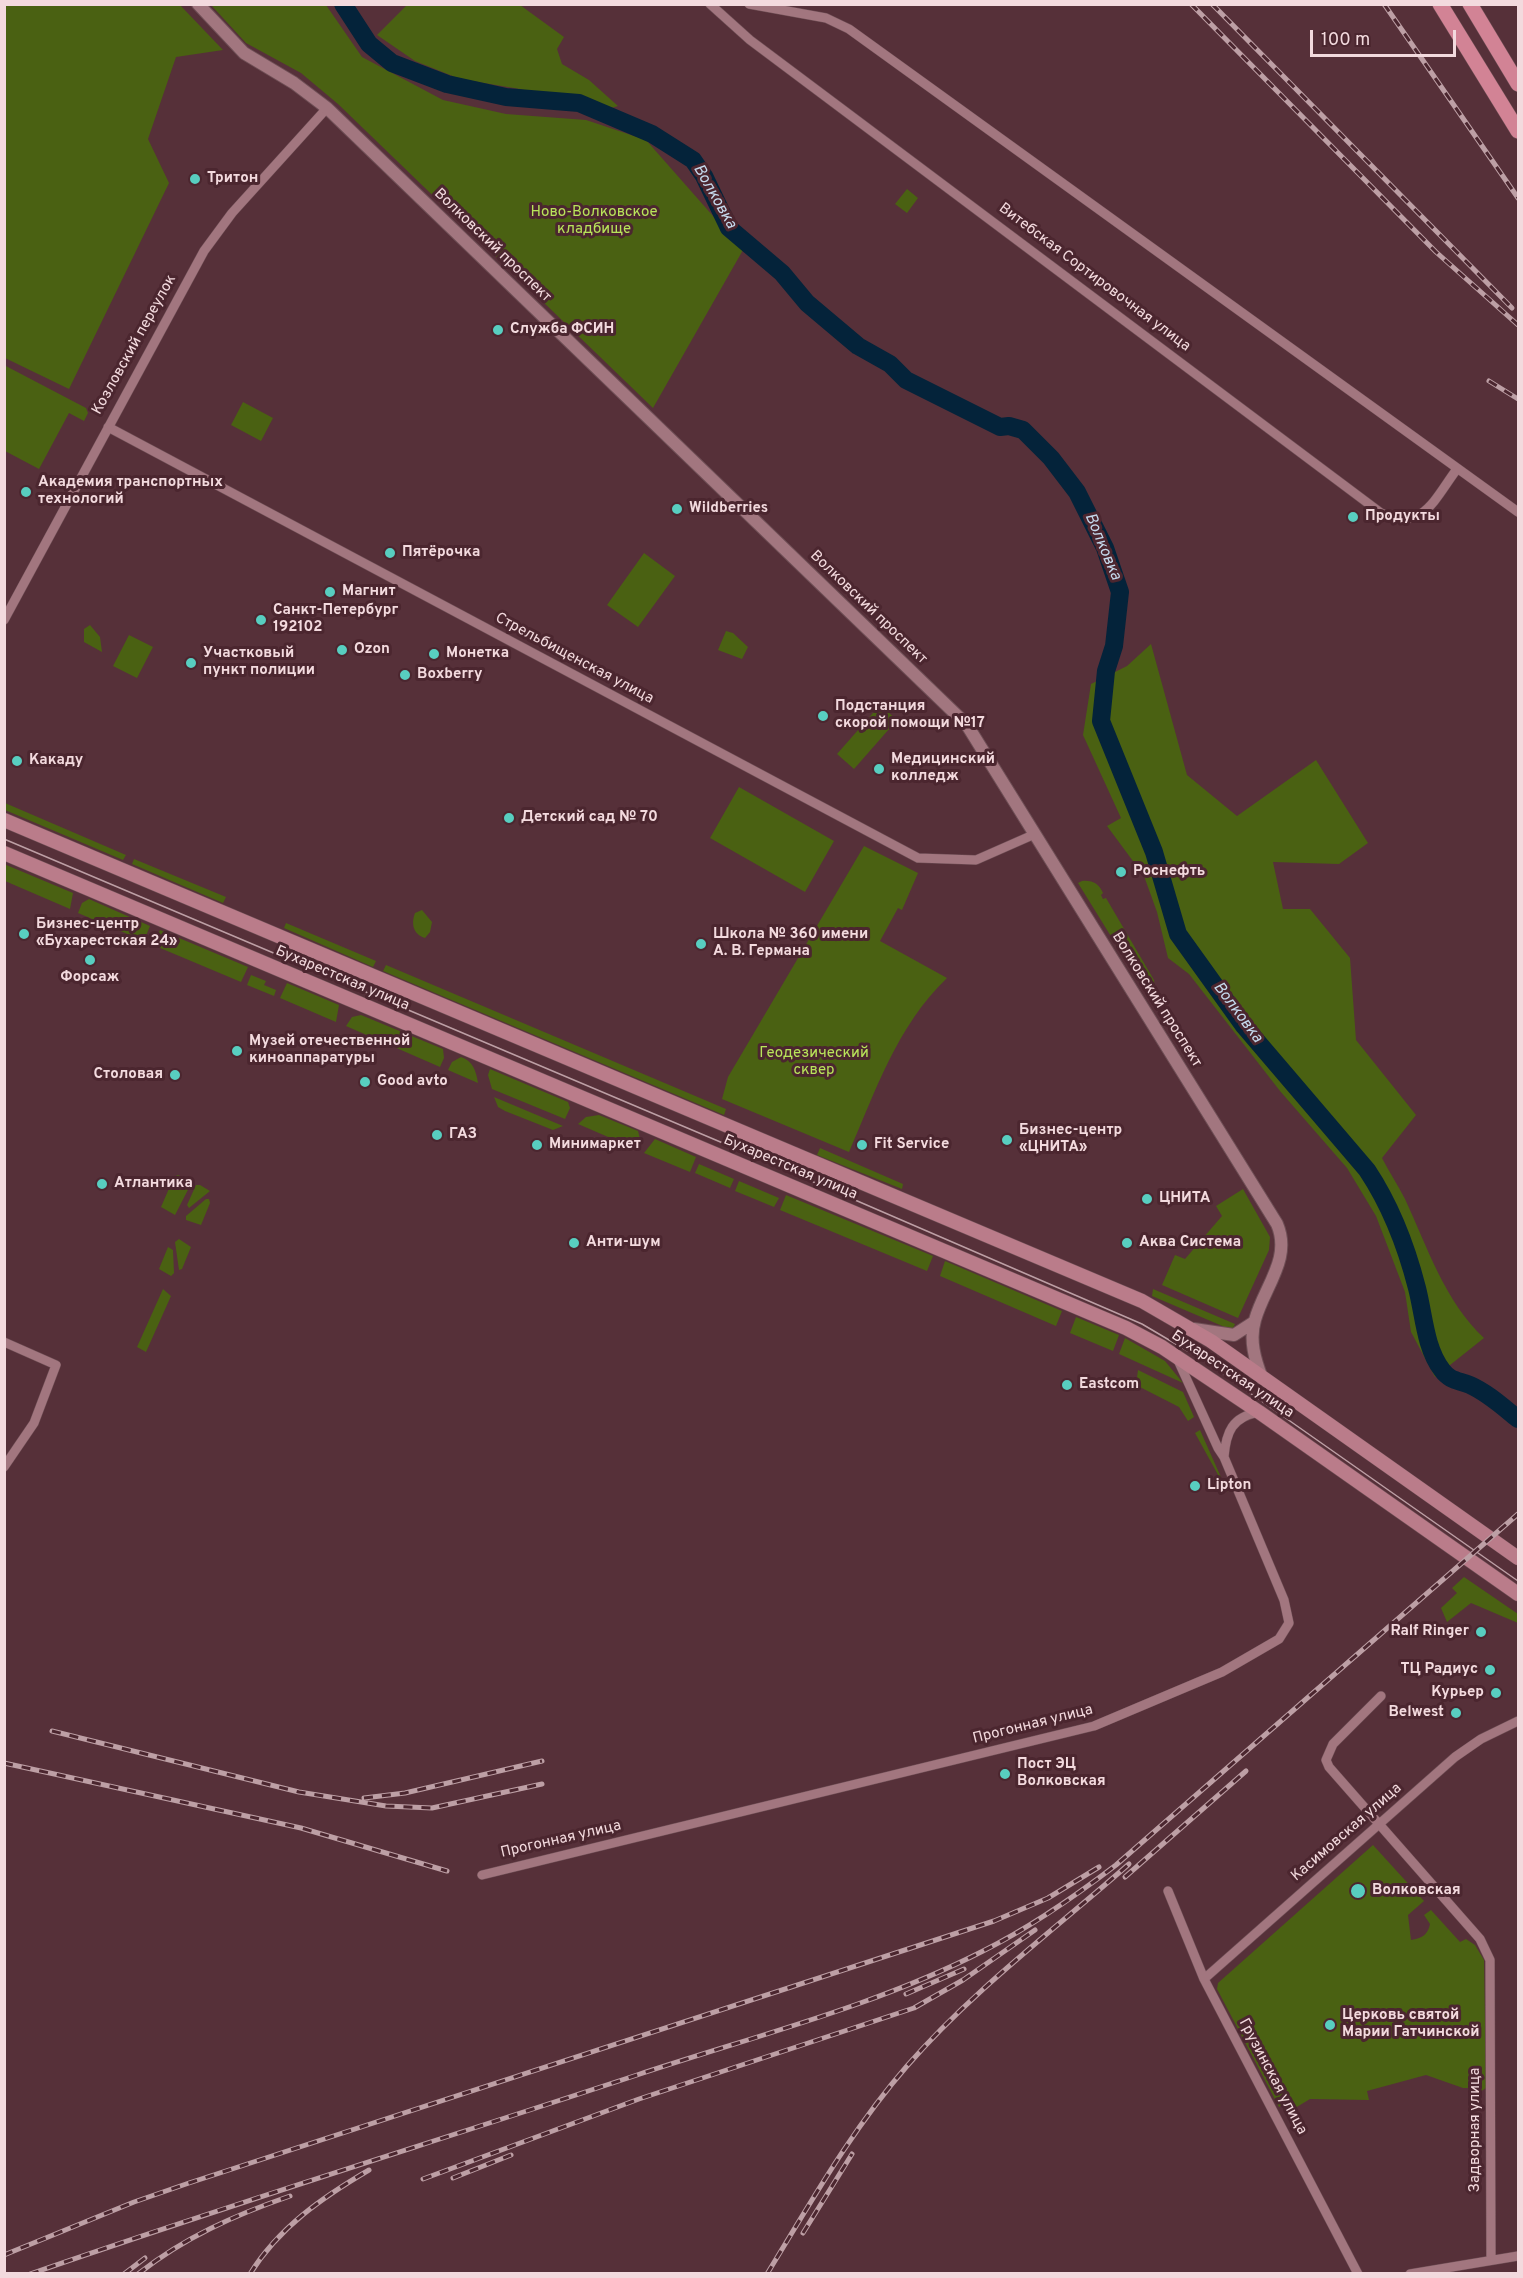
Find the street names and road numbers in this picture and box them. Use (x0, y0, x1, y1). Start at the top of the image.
street label: Волковский проспект (430, 185, 554, 307)
street label: Витебская Сортировочная улица (995, 200, 1193, 356)
street label: Козловский переулок (89, 272, 181, 418)
street label: Волковский проспект (806, 547, 930, 669)
street label: Стрельбищенская улица (492, 610, 656, 708)
street label: Волковский проспект (1107, 929, 1205, 1071)
street label: Бухарестская улица (272, 943, 412, 1015)
street label: Бухарестская улица (720, 1132, 860, 1204)
street label: Бухарестская улица (1167, 1327, 1297, 1423)
street label: Прогонная улица (971, 1701, 1095, 1749)
street label: Касимовская улица (1288, 1780, 1406, 1886)
street label: Прогонная улица (499, 1817, 623, 1863)
street label: Грузинская улица (1234, 2016, 1310, 2138)
street label: Задворная улица (1467, 2068, 1485, 2192)

